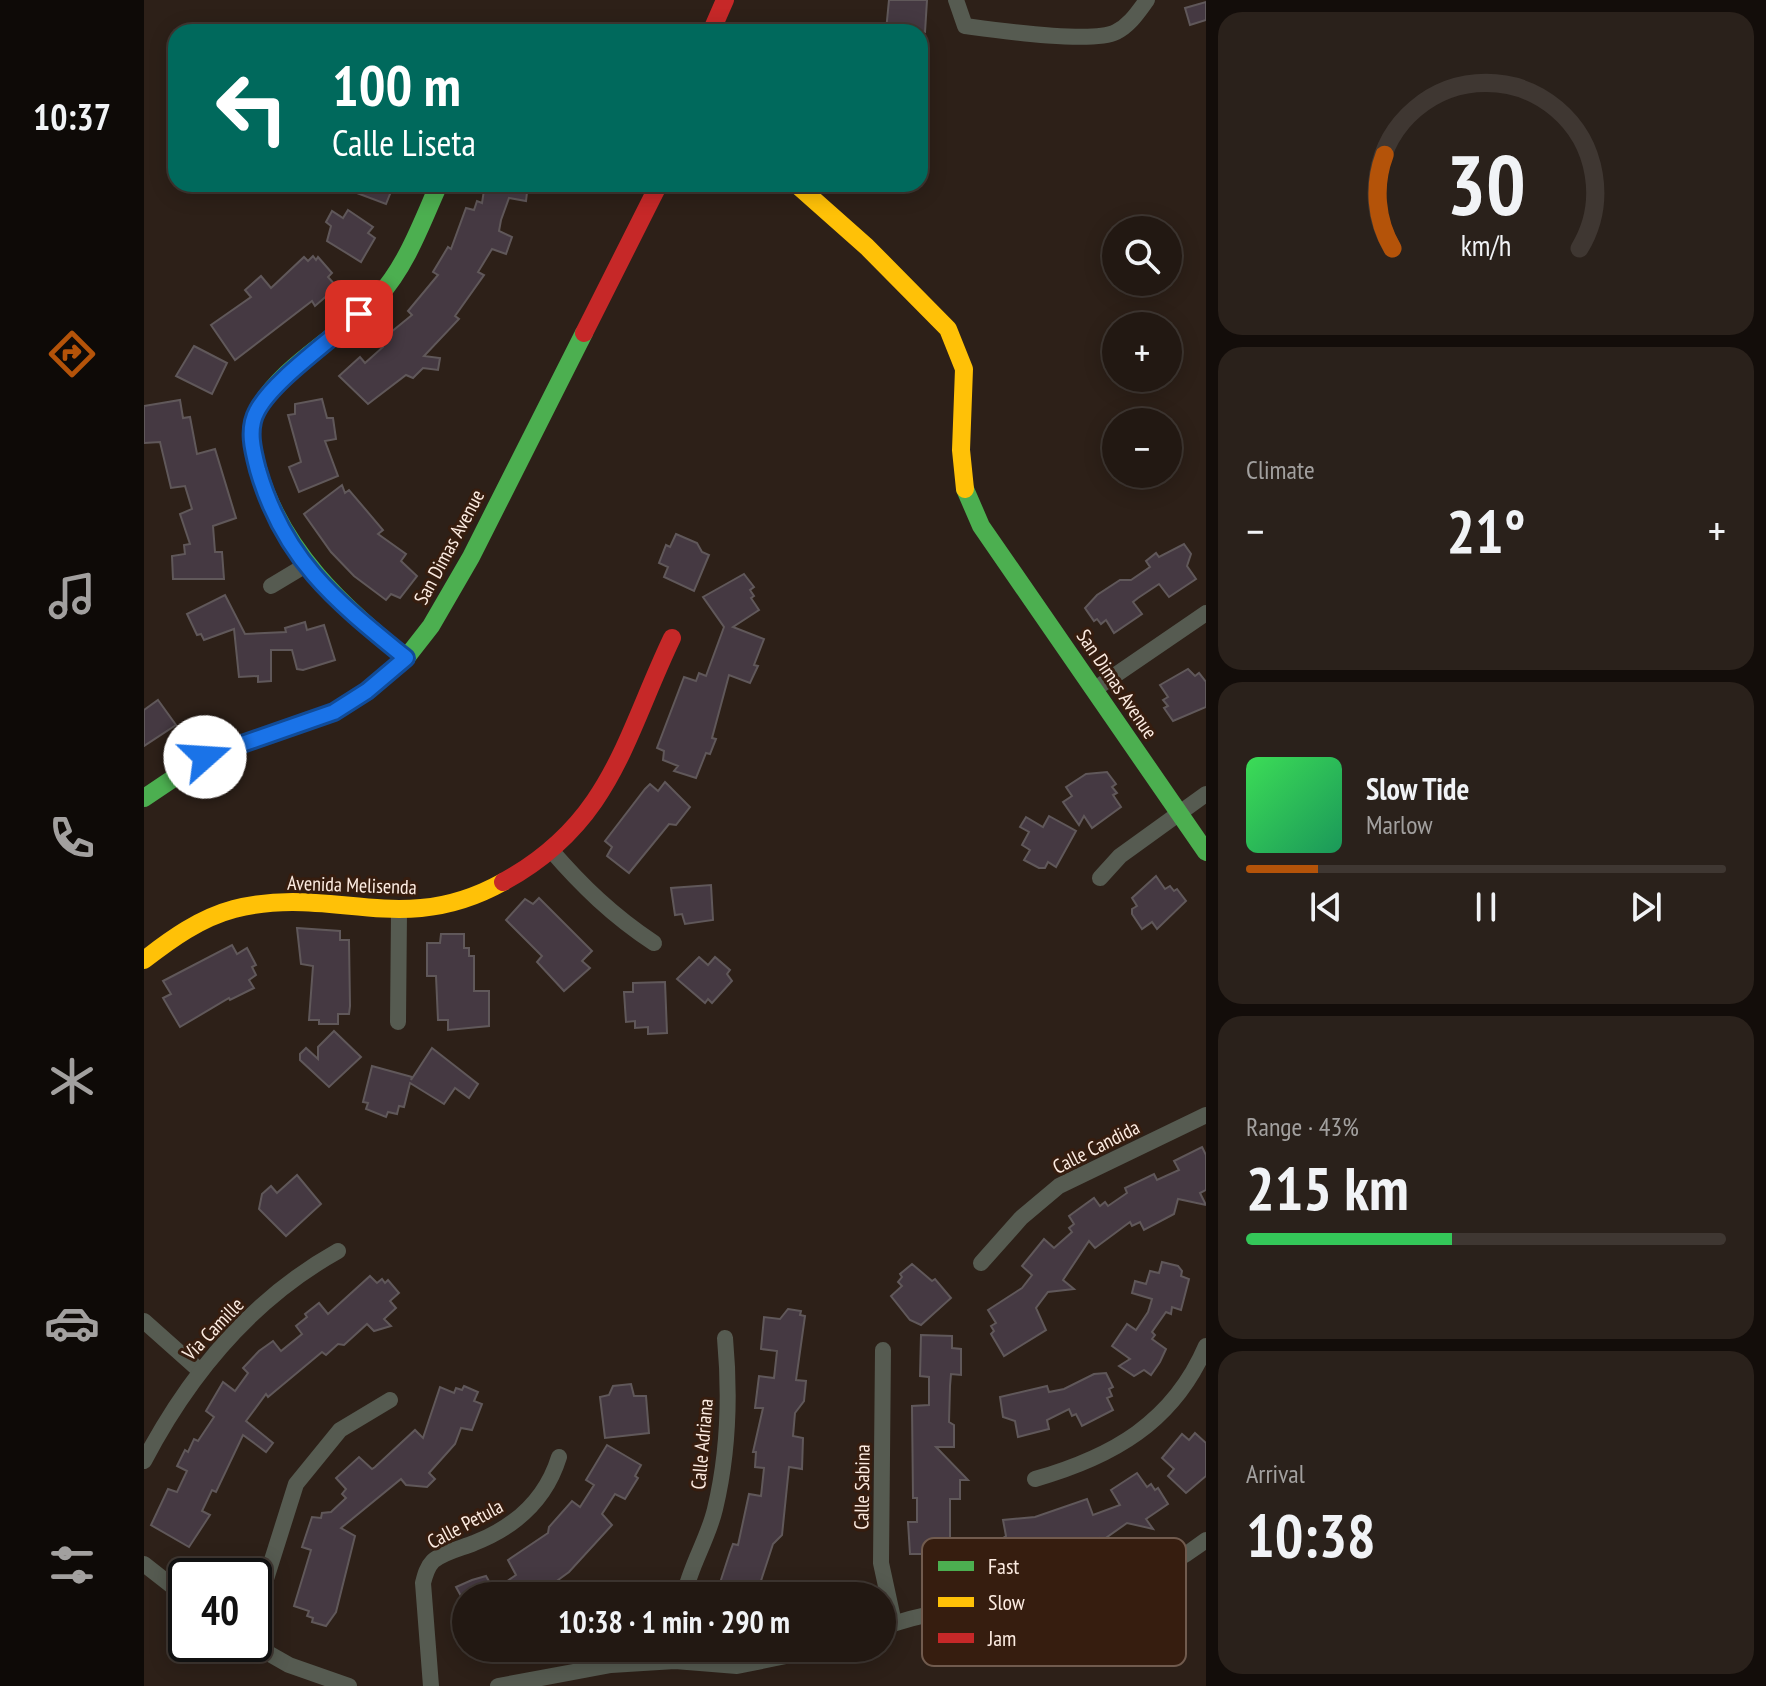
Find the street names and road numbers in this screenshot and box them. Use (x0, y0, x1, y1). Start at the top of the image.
street label: San Dimas Avenue (408, 485, 490, 609)
street label: San Dimas Avenue (1071, 624, 1163, 744)
street label: Avenida Melisenda (287, 870, 417, 900)
street label: Calle Candida (1048, 1114, 1144, 1180)
street label: Via Camille (176, 1292, 249, 1367)
street label: Calle Adriana (685, 1398, 719, 1490)
street label: Calle Sabina (848, 1444, 876, 1530)
street label: Calle Petula (423, 1493, 507, 1555)

